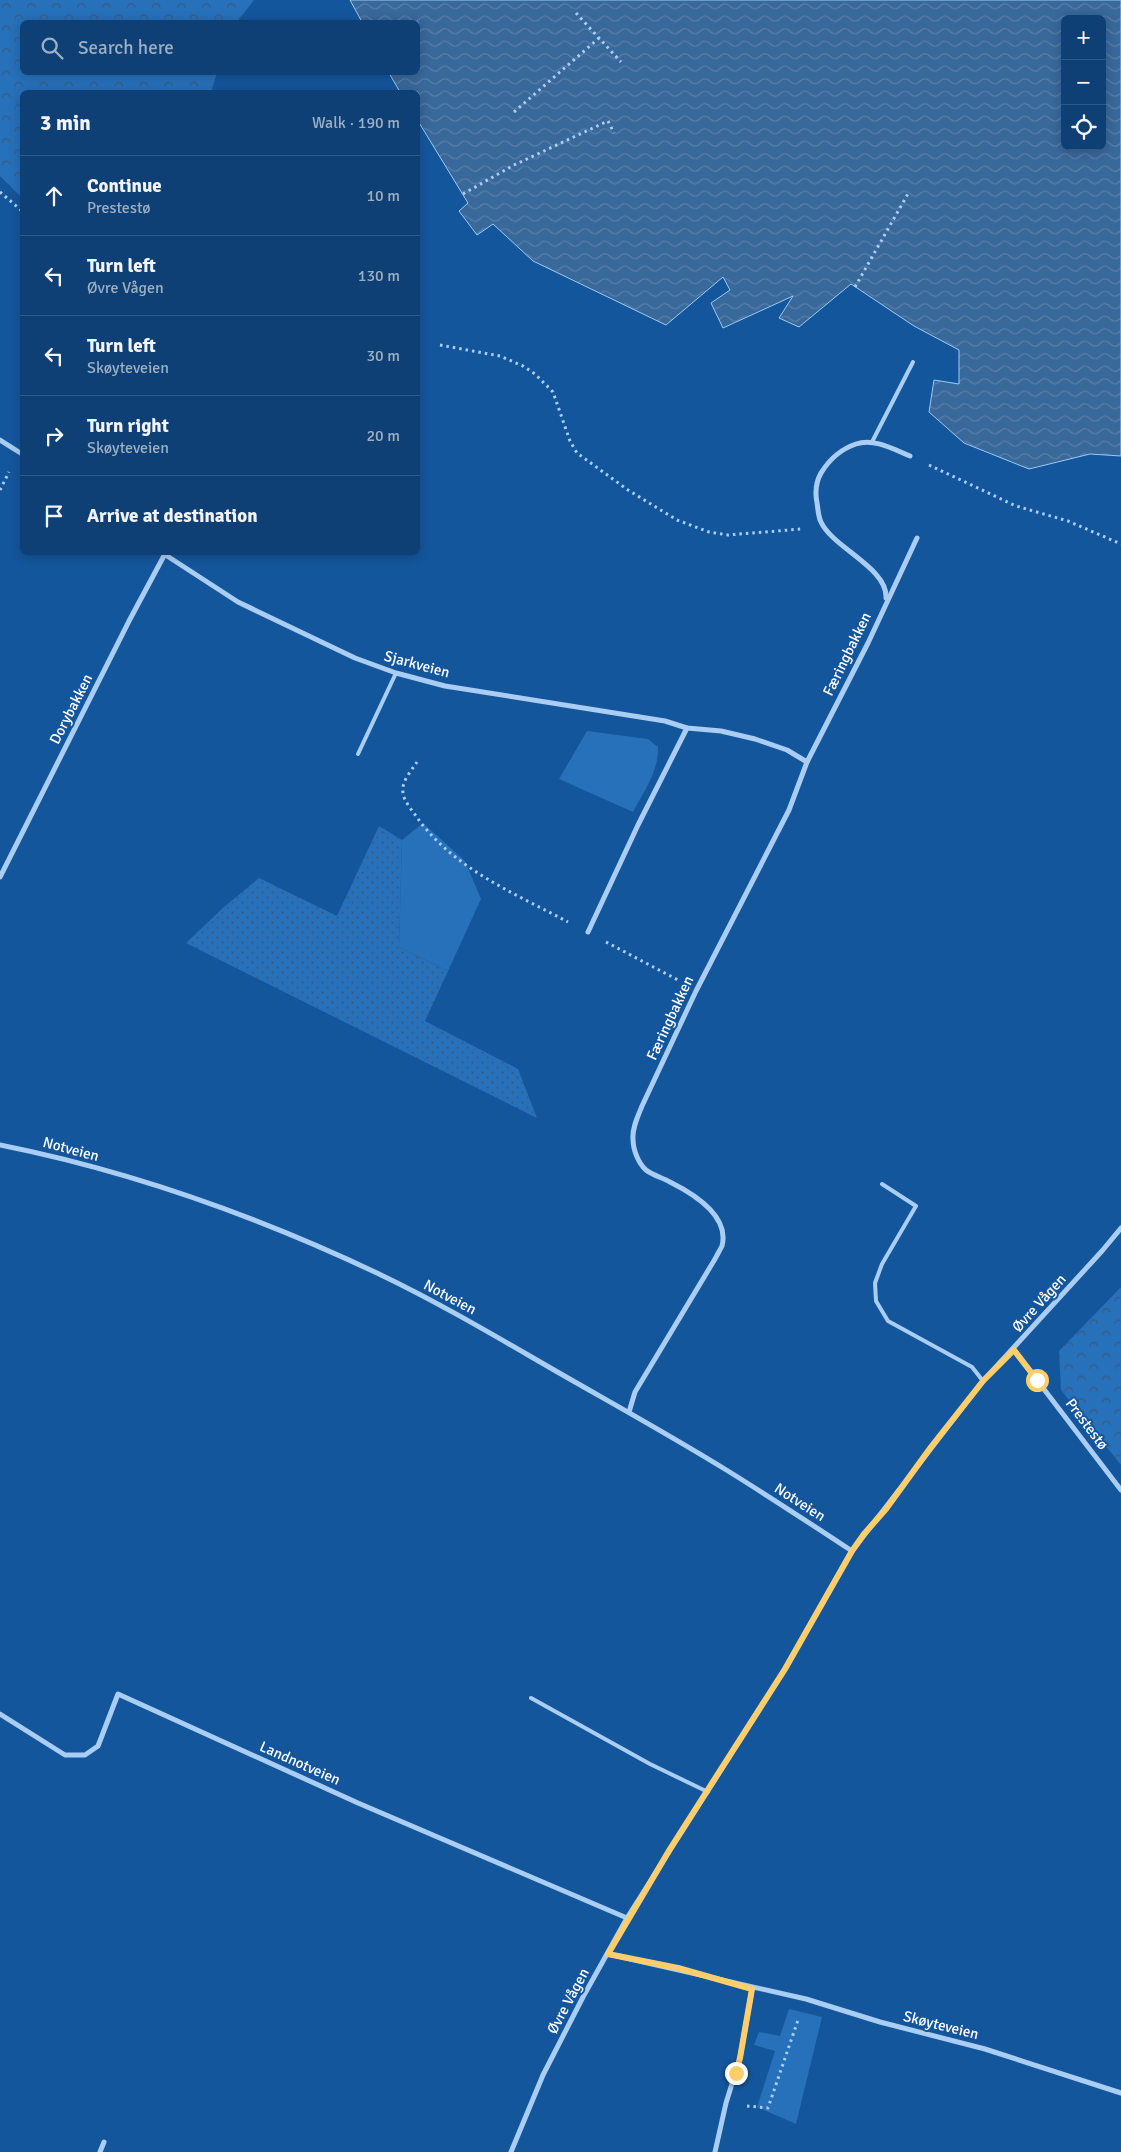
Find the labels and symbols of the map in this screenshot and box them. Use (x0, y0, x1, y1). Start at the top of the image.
street label: Færingbakken (819, 609, 875, 699)
street label: Sjarkveien (382, 647, 452, 681)
street label: Dorybakken (46, 671, 96, 747)
street label: Færingbakken (643, 973, 697, 1063)
street label: Notveien (41, 1133, 101, 1165)
street label: Øvre Vågen (1008, 1270, 1070, 1336)
street label: Notveien (421, 1276, 479, 1318)
route start (1026, 1369, 1049, 1392)
street label: Prestestø (1062, 1395, 1112, 1453)
street label: Notveien (771, 1479, 829, 1525)
street label: Landnotveien (257, 1737, 343, 1789)
street label: Øvre Vågen (543, 1965, 593, 2037)
street label: Skøyteveien (901, 2007, 981, 2043)
route end (725, 2062, 748, 2085)

